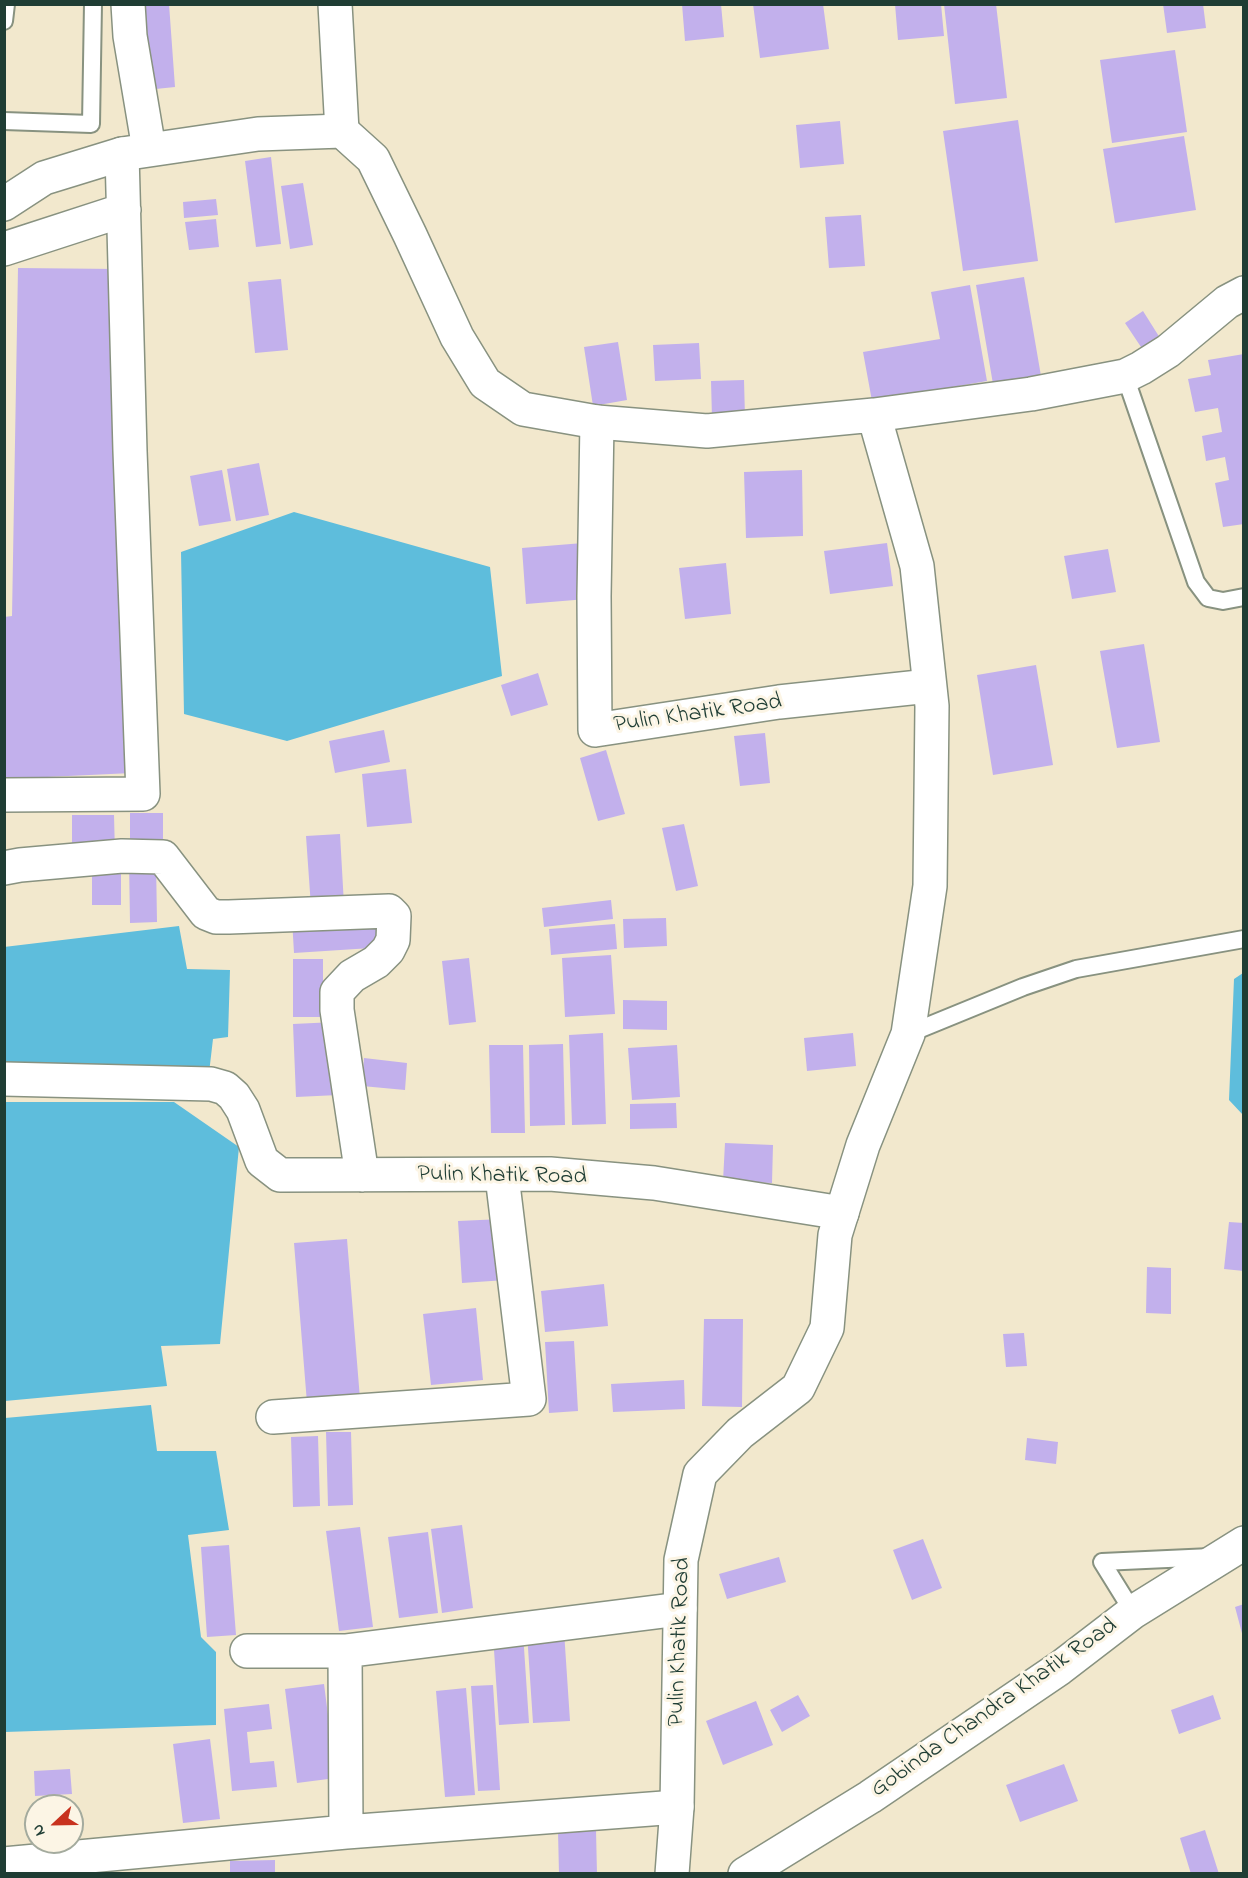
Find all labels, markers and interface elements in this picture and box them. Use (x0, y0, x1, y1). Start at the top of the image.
street label: Pulin Khatik Road (612, 689, 784, 741)
street label: Pulin Khatik Road (417, 1161, 587, 1193)
street label: Pulin Khatik Road (664, 1557, 698, 1727)
street label: Gobinda Chandra Khatik Road (866, 1613, 1124, 1805)
north arrow (24, 1794, 84, 1854)
text: N (26, 1820, 52, 1840)

